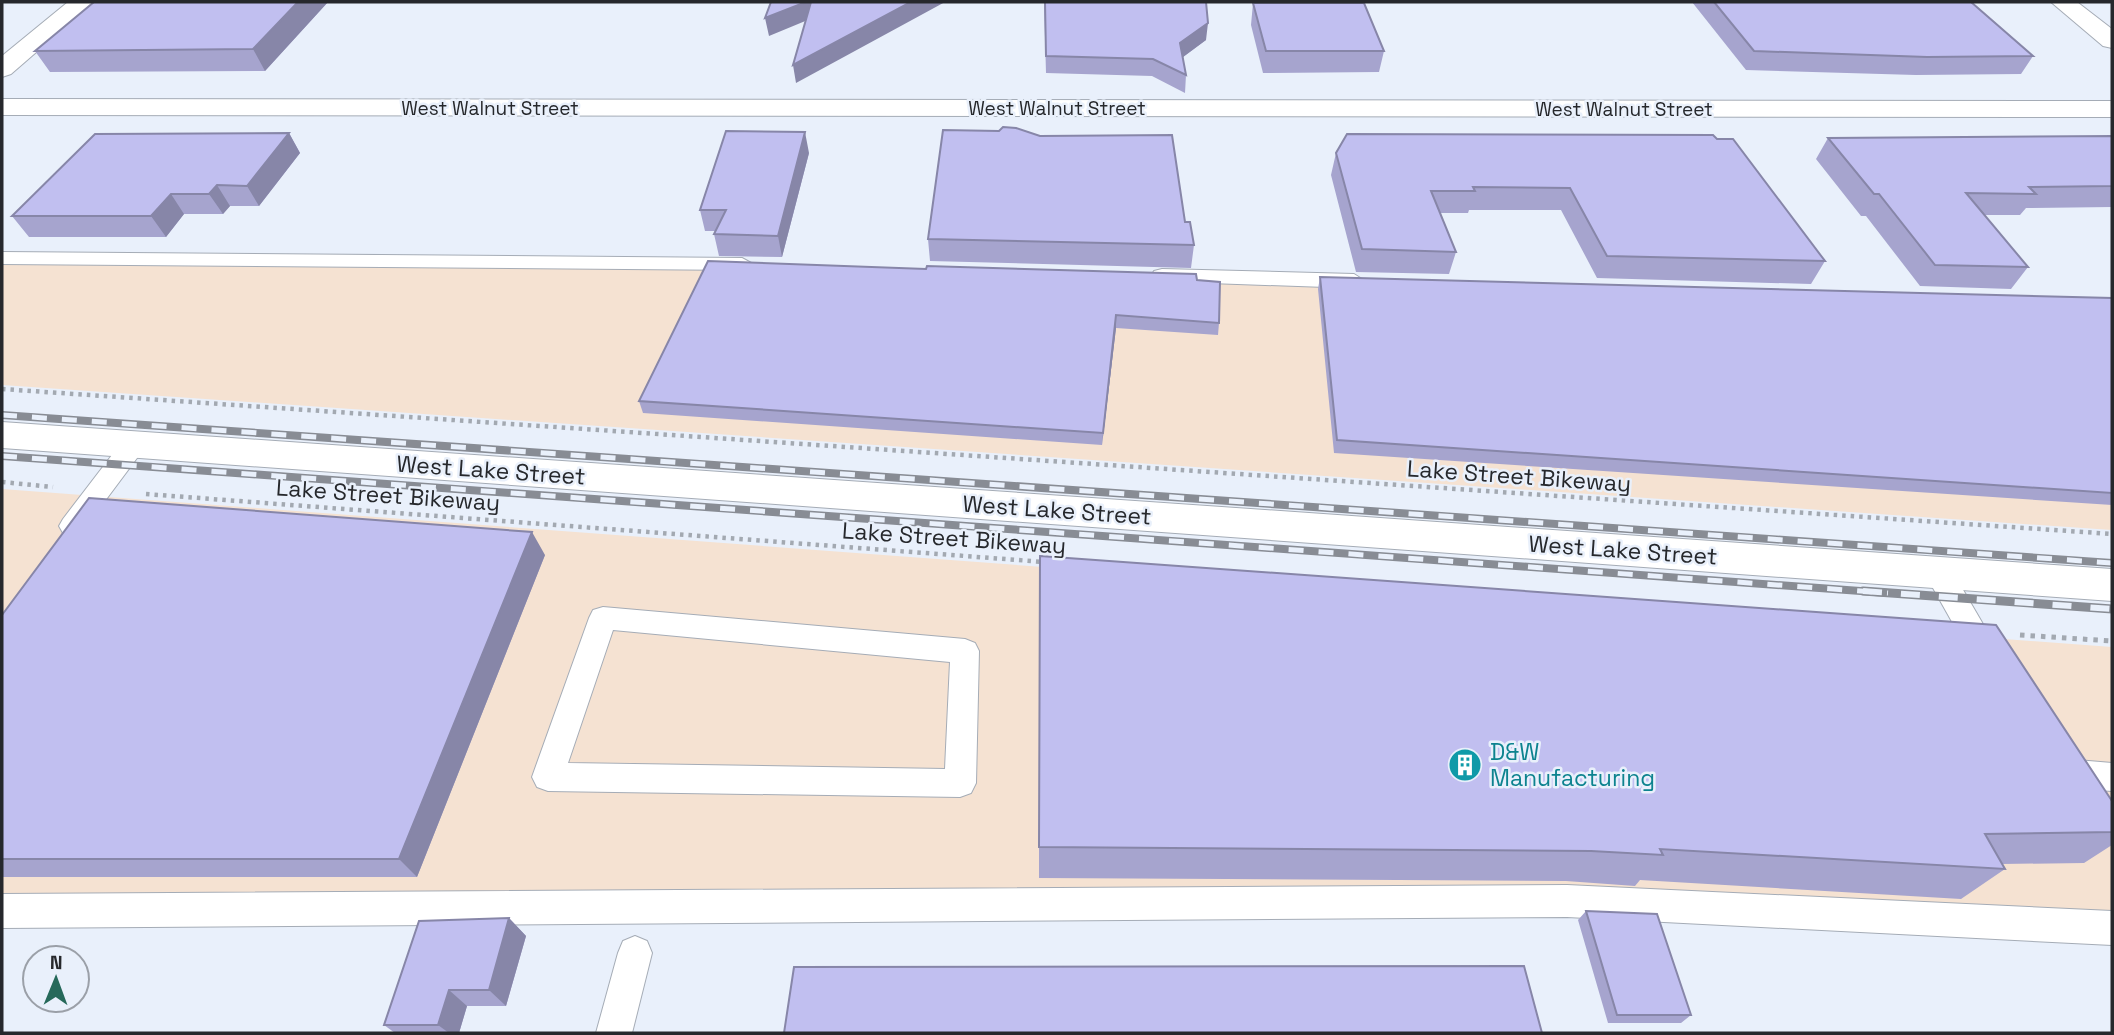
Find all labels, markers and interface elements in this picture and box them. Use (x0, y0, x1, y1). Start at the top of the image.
street label: West Walnut Street (401, 96, 579, 121)
street label: West Walnut Street (968, 96, 1146, 121)
street label: West Walnut Street (1535, 97, 1713, 122)
street label: West Lake Street (396, 448, 586, 492)
street label: Lake Street Bikeway (1406, 453, 1632, 499)
street label: Lake Street Bikeway (275, 472, 501, 518)
street label: West Lake Street (962, 488, 1152, 532)
street label: Lake Street Bikeway (841, 515, 1067, 561)
street label: West Lake Street (1528, 528, 1718, 572)
place label: D&W Manufacturing (1490, 737, 1655, 793)
building icon: D&W Manufacturing (1446, 746, 1484, 784)
north arrow (21, 944, 91, 1014)
text: N (50, 950, 63, 975)

